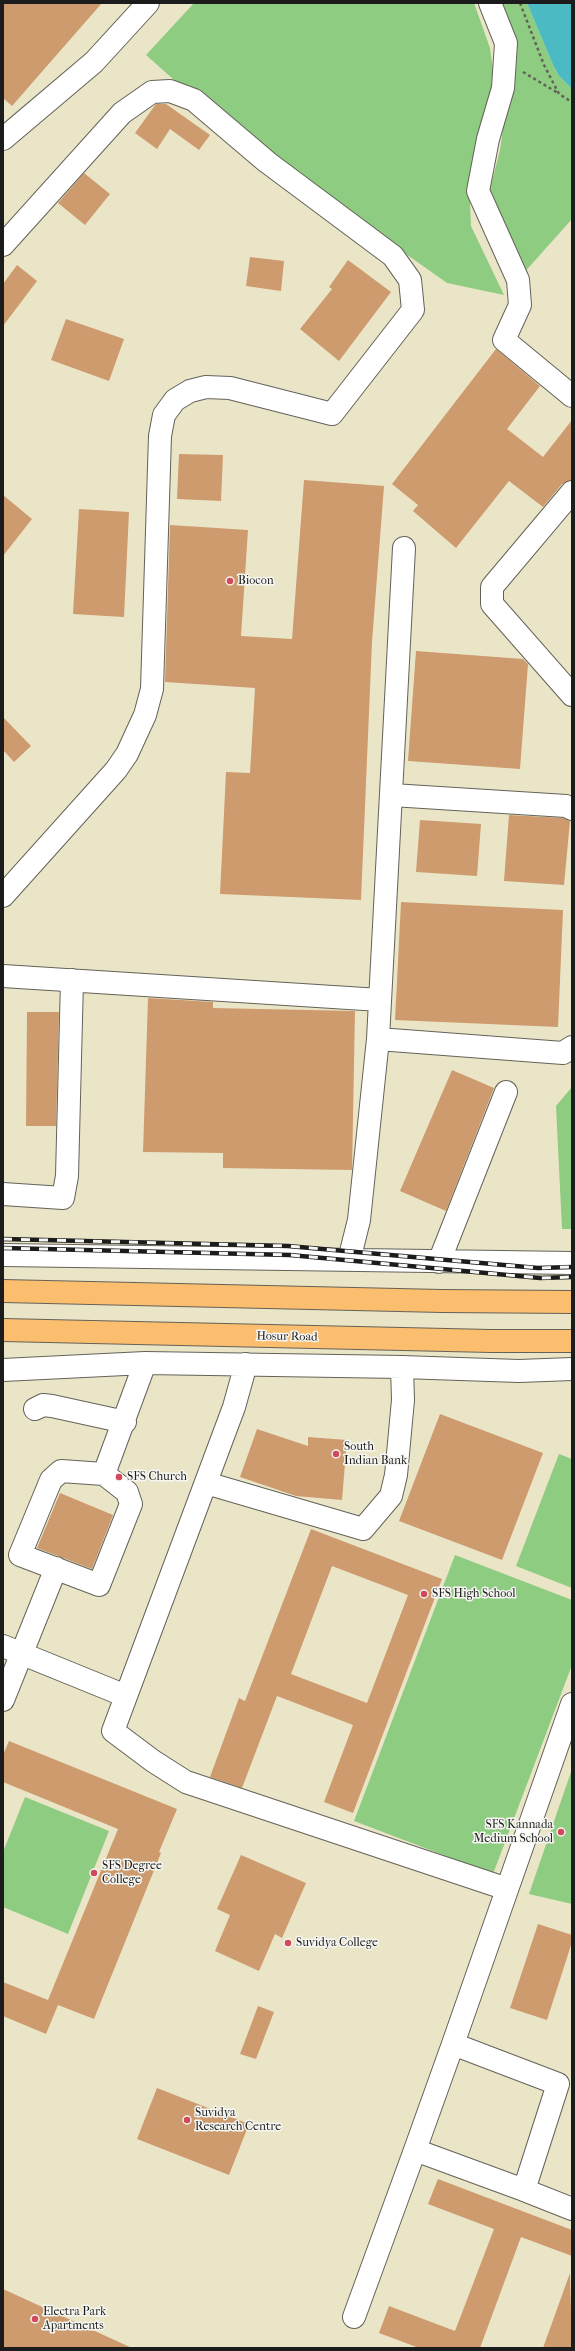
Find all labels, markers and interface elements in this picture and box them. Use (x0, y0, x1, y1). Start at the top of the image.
place label: Biocon (238, 574, 274, 588)
marker: Biocon (225, 576, 235, 586)
street label: Hosur Road (256, 1329, 318, 1345)
place label: South Indian Bank (344, 1440, 407, 1468)
marker: South Indian Bank (331, 1449, 341, 1459)
place label: SFS Church (127, 1470, 187, 1484)
marker: SFS Church (114, 1472, 124, 1482)
place label: SFS High School (432, 1587, 516, 1601)
marker: SFS High School (419, 1589, 429, 1599)
place label: SFS Kannada Medium School (473, 1818, 553, 1846)
marker: SFS Kannada Medium School (556, 1827, 566, 1837)
place label: SFS Degree College (102, 1859, 162, 1887)
marker: SFS Degree College (89, 1868, 99, 1878)
place label: Suvidya College (296, 1936, 378, 1950)
marker: Suvidya College (283, 1938, 293, 1948)
place label: Suvidya Research Centre (195, 2106, 281, 2134)
marker: Suvidya Research Centre (182, 2115, 192, 2125)
place label: Electra Park Apartments (43, 2305, 106, 2333)
marker: Electra Park Apartments (30, 2314, 40, 2324)

